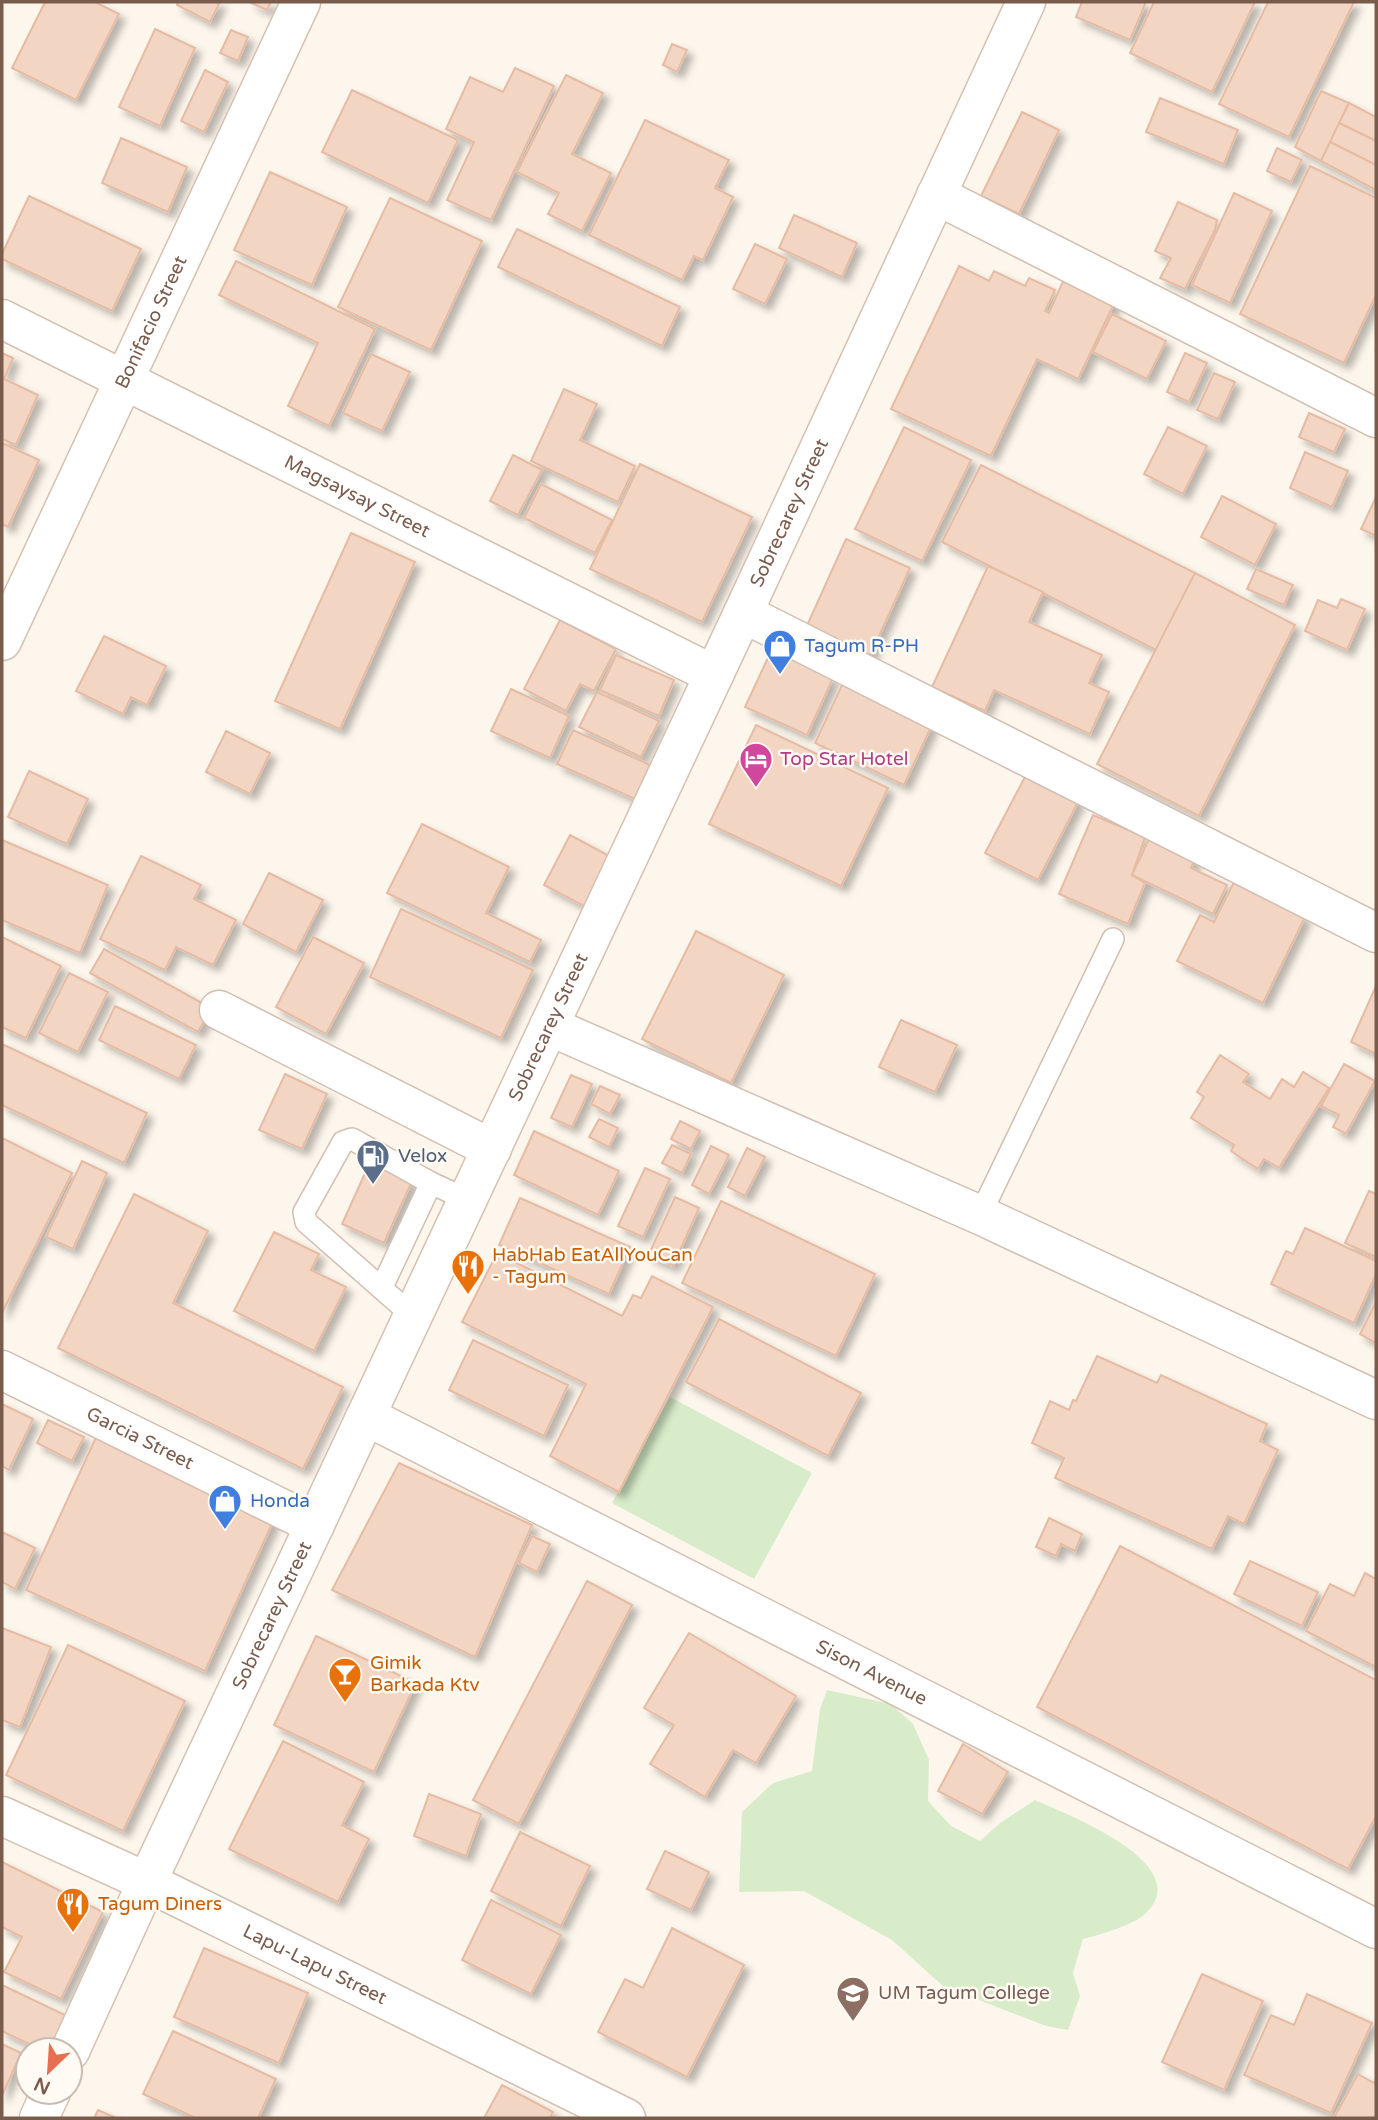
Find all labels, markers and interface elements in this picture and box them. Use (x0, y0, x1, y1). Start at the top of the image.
street label: Bonifacio Street (111, 252, 192, 392)
street label: Sobrecarey Street (746, 435, 833, 591)
street label: Magsaysay Street (281, 451, 434, 542)
shop icon: Tagum R-PH (761, 627, 799, 676)
place label: Tagum R-PH (804, 635, 919, 657)
hotel icon: Top Star Hotel (737, 740, 775, 789)
place label: Top Star Hotel (780, 748, 908, 770)
street label: Sobrecarey Street (504, 950, 593, 1105)
fuel station icon: Velox (354, 1137, 392, 1186)
place label: Velox (398, 1145, 447, 1167)
place label: HabHab EatAllYouCan - Tagum (492, 1244, 693, 1288)
restaurant icon: HabHab EatAllYouCan - Tagum (449, 1247, 487, 1296)
street label: Garcia Street (83, 1403, 197, 1474)
shop icon: Honda (206, 1482, 244, 1531)
place label: Honda (250, 1490, 310, 1512)
street label: Sobrecarey Street (228, 1538, 316, 1693)
street label: Sison Avenue (812, 1635, 931, 1710)
place label: Gimik Barkada Ktv (370, 1652, 480, 1696)
bar icon: Gimik Barkada Ktv (326, 1655, 364, 1704)
restaurant icon: Tagum Diners (54, 1885, 92, 1934)
place label: Tagum Diners (98, 1893, 222, 1915)
street label: Lapu-Lapu Street (239, 1920, 390, 2009)
school or university icon: UM Tagum College (834, 1974, 872, 2023)
place label: UM Tagum College (878, 1982, 1050, 2004)
north arrow (14, 2036, 84, 2106)
text: N (31, 2072, 54, 2099)

